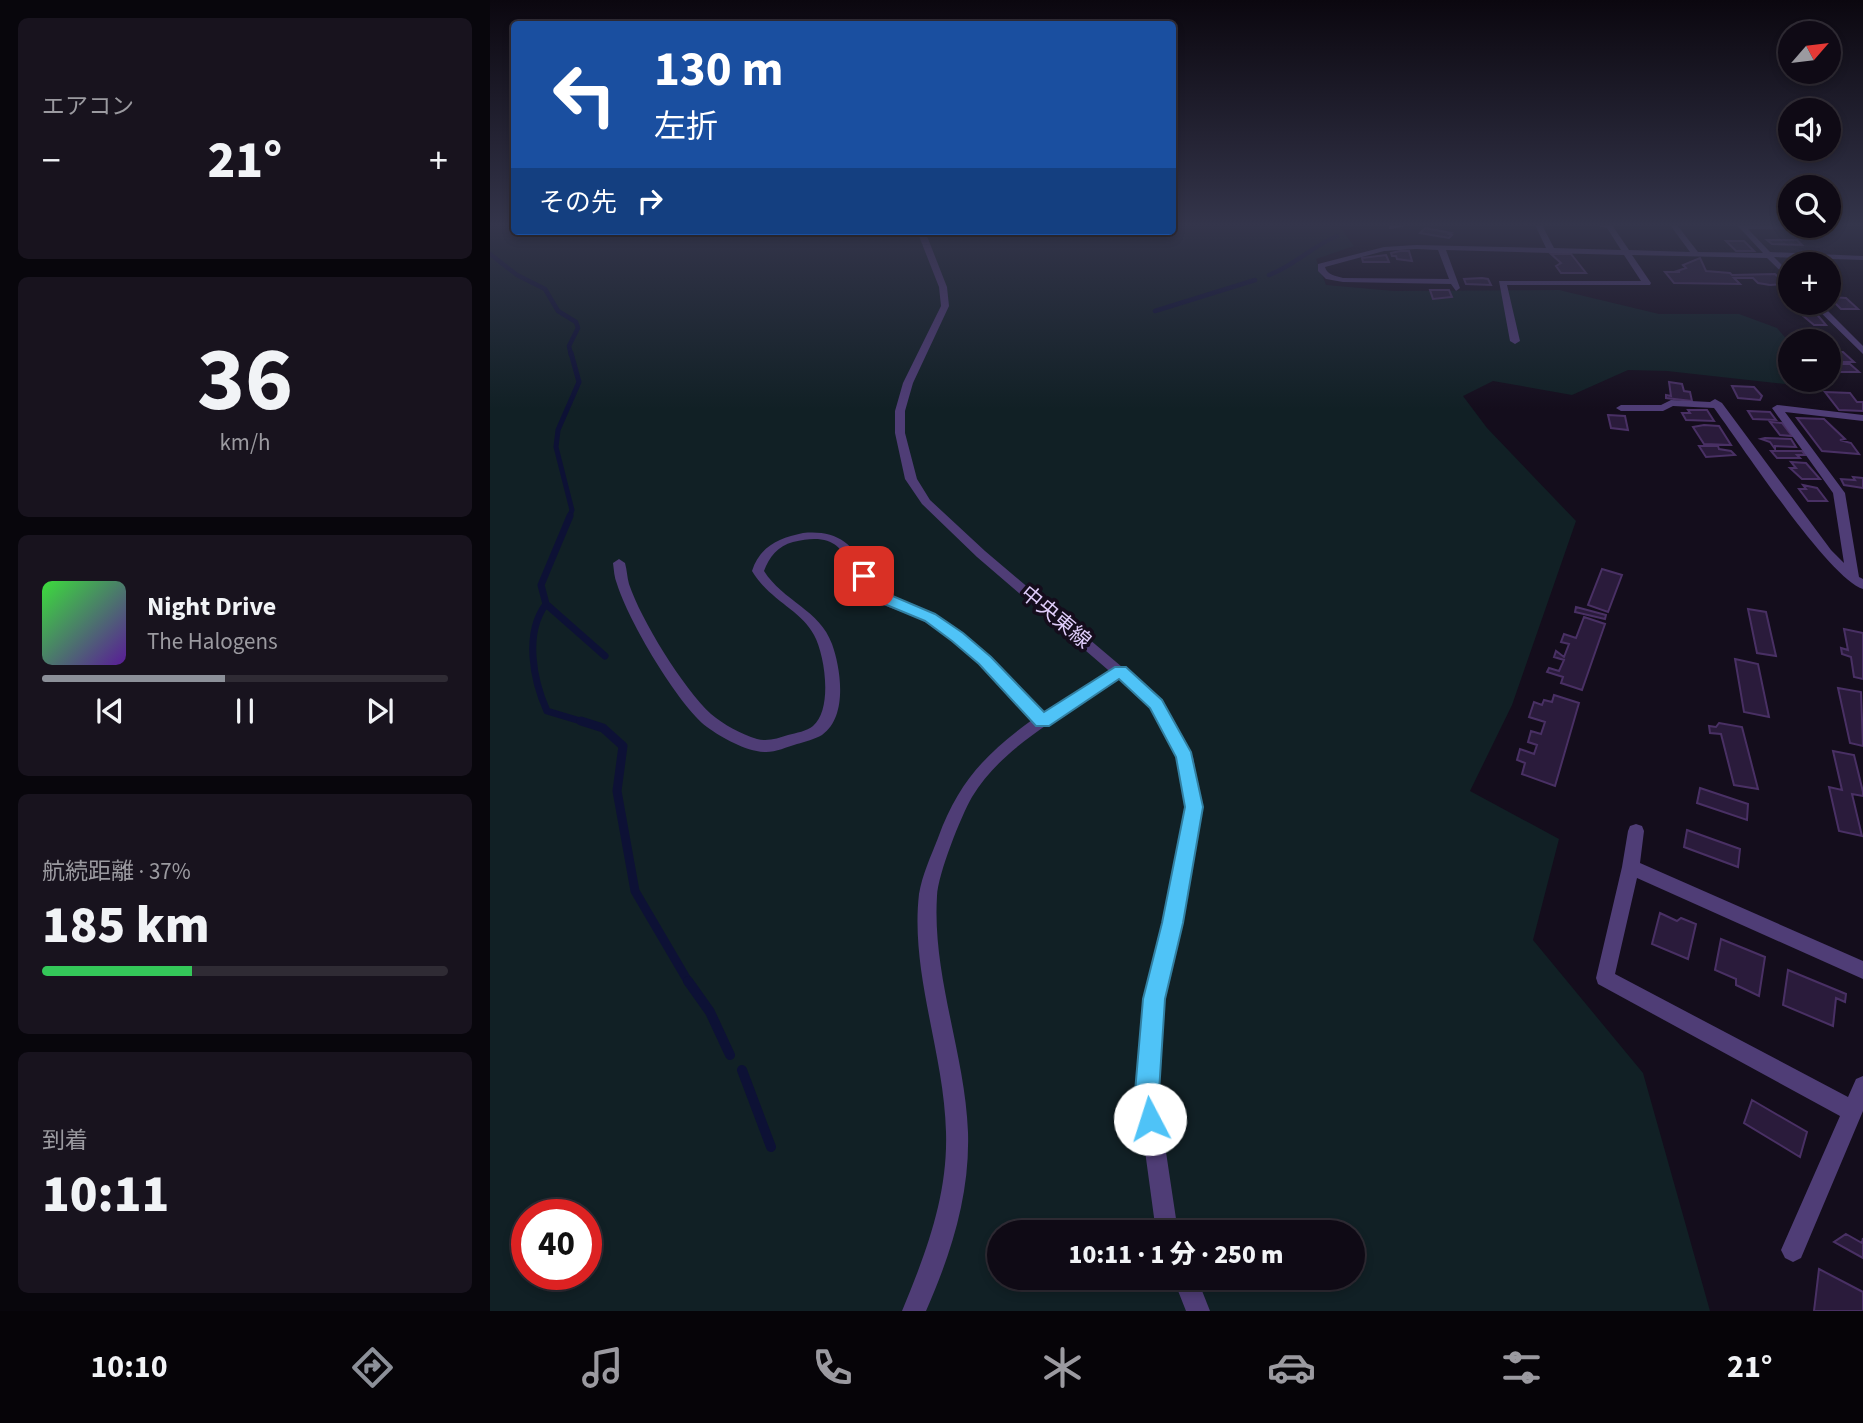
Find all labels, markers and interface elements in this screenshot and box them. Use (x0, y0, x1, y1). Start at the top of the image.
north arrow (1778, 21, 1841, 84)
map controls (1778, 21, 1841, 392)
text: 130 m (654, 35, 783, 105)
icon: left (539, 49, 630, 140)
text: エアコン (42, 90, 134, 123)
button: sound (1778, 98, 1841, 161)
text: 左折 (654, 104, 718, 150)
text: 21° (208, 124, 282, 198)
text: − (42, 134, 61, 188)
text: + (429, 134, 448, 188)
button: search (1778, 175, 1841, 238)
icon: right (631, 182, 669, 220)
text: その先 (539, 184, 617, 221)
button: + (1778, 252, 1841, 315)
text: 36 (197, 316, 293, 445)
button: − (1778, 329, 1841, 392)
text: km/h (219, 426, 271, 459)
pin (834, 546, 894, 606)
icon: arrive (845, 557, 883, 595)
street label: 中央東線 (1014, 579, 1098, 655)
text: Night Drive (147, 588, 276, 625)
text: The Halogens (147, 625, 278, 658)
icon: previous (91, 692, 129, 730)
icon: pause (226, 692, 264, 730)
icon: next (361, 692, 399, 730)
text: 航続距離 · 37% (42, 855, 191, 888)
text: 185 km (42, 889, 210, 963)
position arrow (1113, 1082, 1187, 1156)
text: 到着 (42, 1124, 88, 1157)
text: 10:11 (42, 1158, 169, 1232)
speed limit sign: 40 (511, 1199, 602, 1290)
text: 10:11 · 1 分 · 250 m (1069, 1236, 1283, 1273)
icon: directions (348, 1343, 397, 1392)
icon: music (578, 1343, 627, 1392)
icon: phone (808, 1343, 857, 1392)
icon: climate (1038, 1343, 1087, 1392)
icon: car (1267, 1343, 1316, 1392)
icon: filters (1497, 1343, 1546, 1392)
text: 10:10 (90, 1344, 168, 1390)
text: 21° (1727, 1344, 1773, 1390)

